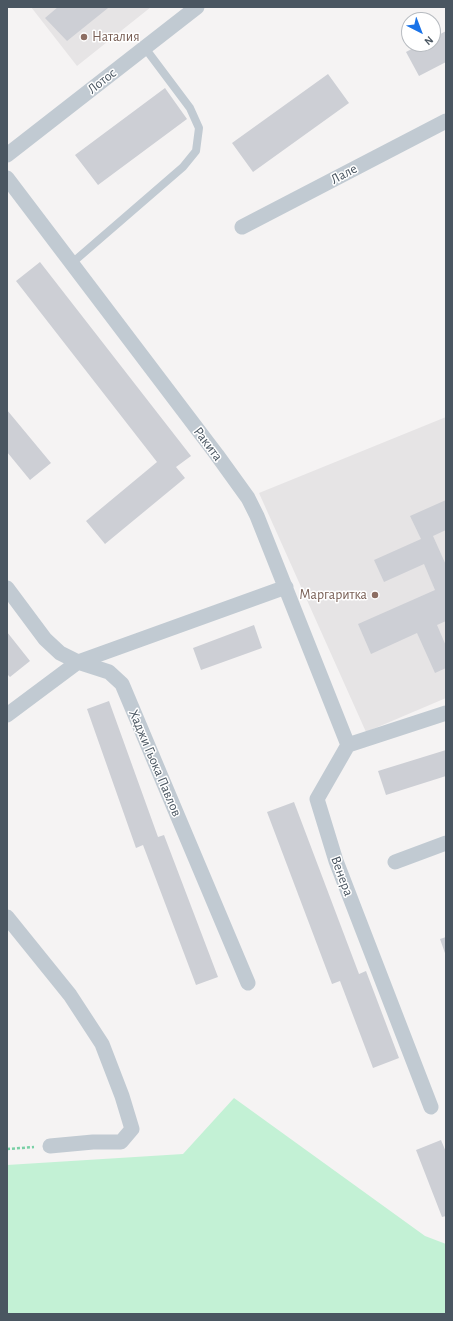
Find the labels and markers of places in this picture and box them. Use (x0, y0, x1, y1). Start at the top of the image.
place label: Наталия (92, 29, 140, 45)
marker: Наталия (79, 32, 89, 42)
place label: Маргаритка (299, 587, 367, 603)
marker: Маргаритка (370, 590, 380, 600)

